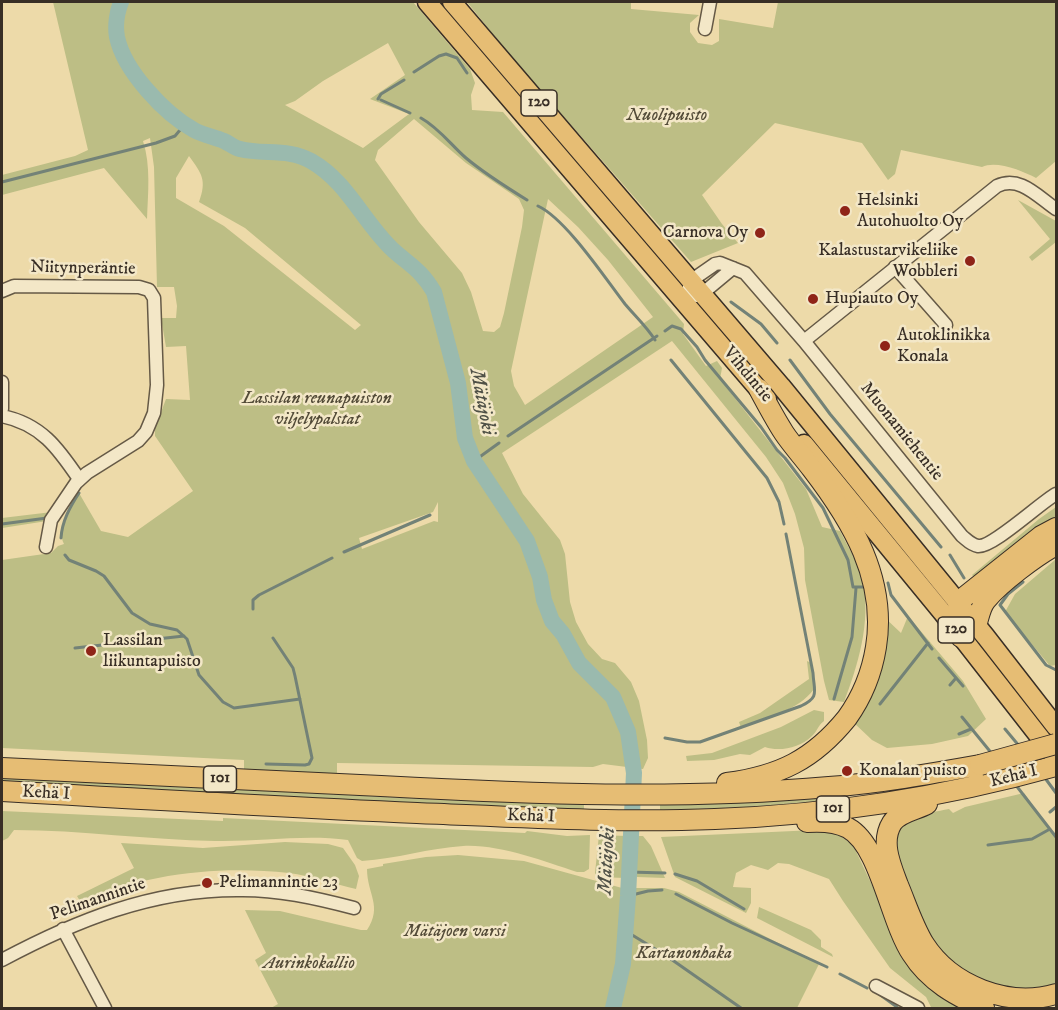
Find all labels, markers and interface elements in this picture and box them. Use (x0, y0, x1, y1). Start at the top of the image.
road number: 120 (521, 90, 557, 116)
park label: Nuolipuisto (627, 105, 707, 127)
place label: Helsinki Autohuolto Oy (857, 190, 963, 232)
marker: Helsinki Autohuolto Oy (838, 204, 852, 218)
place label: Carnova Oy (663, 222, 748, 244)
marker: Carnova Oy (753, 226, 767, 240)
place label: Kalastustarvikeliike Wobbleri (818, 240, 958, 282)
marker: Kalastustarvikeliike Wobbleri (963, 254, 977, 268)
street label: Niitynperäntie (30, 257, 136, 281)
place label: Hupiauto Oy (825, 288, 918, 310)
marker: Hupiauto Oy (806, 292, 820, 306)
place label: Autoklinikka Konala (897, 325, 990, 368)
marker: Autoklinikka Konala (878, 339, 892, 353)
street label: Vihdintie (717, 343, 777, 407)
water label: Mätäjoki (463, 367, 499, 437)
street label: Muonamiehentie (855, 378, 947, 486)
park label: Lassilan reunapuiston viljelypalstat (242, 388, 392, 430)
road number: 120 (938, 617, 974, 643)
place label: Lassilan liikuntapuisto (103, 630, 201, 672)
marker: Lassilan liikuntapuisto (84, 644, 98, 658)
place label: Konalan puisto (859, 760, 966, 782)
street label: Kehä I (988, 761, 1040, 793)
marker: Konalan puisto (840, 764, 854, 778)
road number: 101 (204, 766, 236, 792)
street label: Kehä I (21, 782, 71, 806)
road number: 101 (816, 796, 850, 822)
street label: Kehä I (507, 805, 555, 829)
water label: Mätäjoki (594, 827, 622, 895)
place label: Pelimannintie 23 (219, 872, 338, 894)
street label: Pelimannintie (47, 874, 149, 926)
marker: Pelimannintie 23 (200, 876, 214, 890)
park label: Mätäjoen varsi (404, 921, 506, 943)
park label: Kartanonhaka (636, 943, 732, 965)
park label: Aurinkokallio (263, 953, 355, 975)

